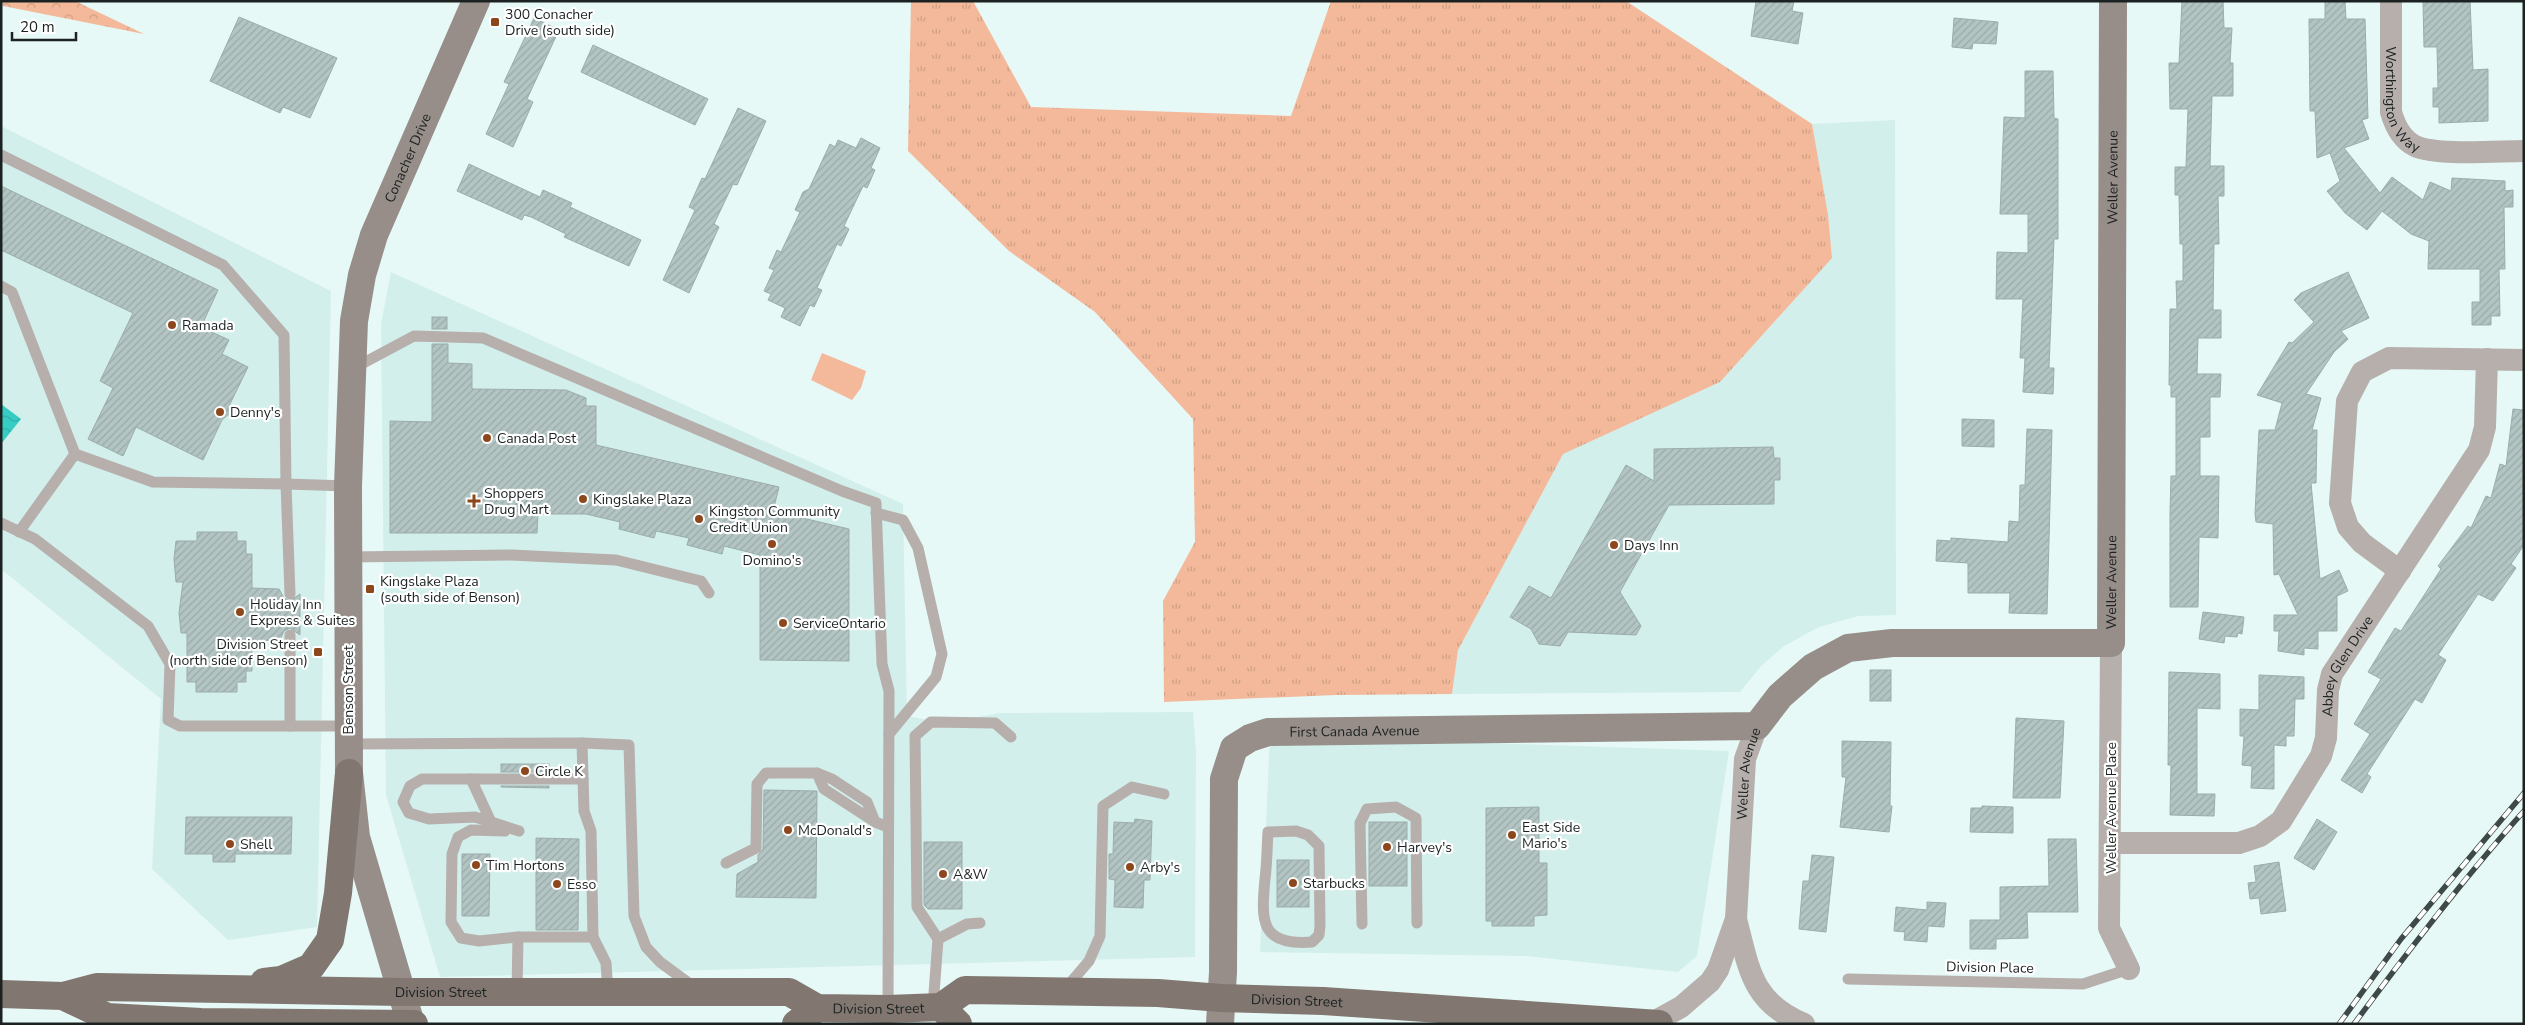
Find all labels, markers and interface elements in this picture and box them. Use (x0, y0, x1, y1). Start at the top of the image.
place label: 300 Conacher Drive (south side) (505, 5, 615, 40)
scale bar (12, 10, 76, 42)
marker: 300 Conacher Drive (south side) (489, 16, 501, 28)
text: 20 m (20, 17, 55, 37)
street label: Worthington Way (2381, 46, 2424, 157)
street label: Conacher Drive (380, 110, 436, 206)
street label: Weller Avenue (2103, 130, 2123, 224)
place label: Ramada (182, 316, 234, 335)
marker: Ramada (166, 319, 178, 331)
place label: Denny's (230, 403, 281, 422)
marker: Denny's (214, 406, 226, 418)
place label: Canada Post (497, 429, 576, 448)
marker: Canada Post (481, 432, 493, 444)
place label: Shoppers Drug Mart (484, 484, 549, 519)
place label: Kingslake Plaza (593, 490, 692, 509)
marker: Kingslake Plaza (577, 493, 589, 505)
marker: Shoppers Drug Mart (468, 495, 480, 507)
place label: Kingston Community Credit Union (709, 502, 841, 537)
marker: Kingston Community Credit Union (693, 513, 705, 525)
street label: Weller Avenue (2102, 535, 2121, 629)
place label: Days Inn (1624, 536, 1679, 555)
marker: Domino's (766, 538, 778, 550)
marker: Days Inn (1608, 539, 1620, 551)
place label: Domino's (743, 551, 802, 570)
place label: Kingslake Plaza (south side of Benson) (380, 572, 520, 607)
marker: Kingslake Plaza (south side of Benson) (364, 583, 376, 595)
place label: Holiday Inn Express & Suites (250, 595, 355, 630)
marker: Holiday Inn Express & Suites (234, 606, 246, 618)
street label: Abbey Glen Drive (2318, 612, 2378, 717)
place label: ServiceOntario (793, 614, 886, 633)
marker: ServiceOntario (777, 617, 789, 629)
place label: Division Street (north side of Benson) (169, 635, 308, 670)
street label: Benson Street (339, 645, 358, 735)
marker: Division Street (north side of Benson) (312, 646, 324, 658)
street label: First Canada Avenue (1289, 721, 1420, 742)
street label: Weller Avenue (1733, 725, 1766, 821)
street label: Weller Avenue Place (2102, 742, 2121, 874)
place label: Circle K (535, 762, 583, 781)
marker: Circle K (519, 765, 531, 777)
place label: East Side Mario's (1522, 818, 1580, 853)
place label: McDonald's (798, 821, 872, 840)
marker: McDonald's (782, 824, 794, 836)
marker: East Side Mario's (1506, 829, 1518, 841)
place label: Shell (240, 835, 273, 854)
marker: Shell (224, 838, 236, 850)
place label: Harvey's (1397, 838, 1452, 857)
marker: Harvey's (1381, 841, 1393, 853)
place label: Tim Hortons (486, 856, 565, 875)
place label: Arby's (1140, 858, 1181, 877)
marker: Tim Hortons (470, 859, 482, 871)
marker: Arby's (1124, 861, 1136, 873)
place label: A&W (953, 865, 989, 884)
marker: A&W (937, 868, 949, 880)
place label: Starbucks (1303, 874, 1365, 893)
place label: Esso (567, 875, 597, 894)
marker: Starbucks (1287, 877, 1299, 889)
marker: Esso (551, 878, 563, 890)
street label: Division Place (1946, 957, 2034, 978)
street label: Division Street (395, 983, 487, 1002)
street label: Division Street (1251, 990, 1343, 1012)
street label: Division Street (833, 999, 925, 1019)

